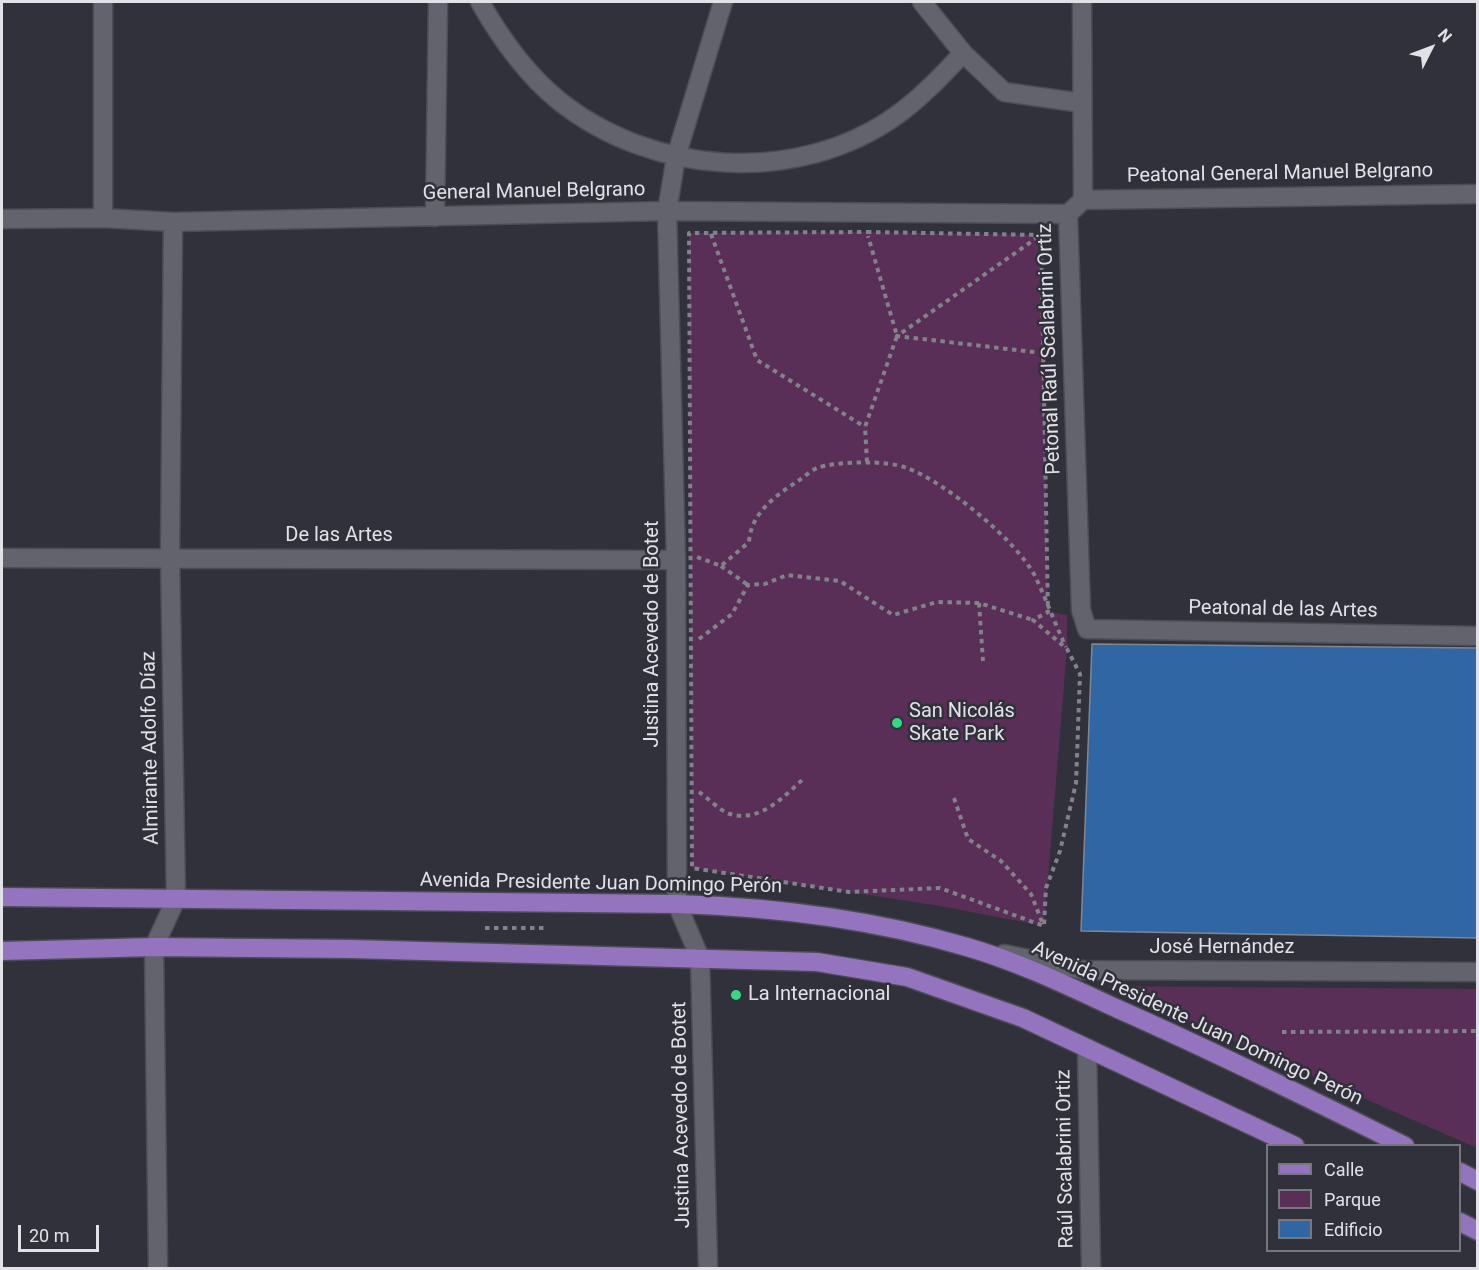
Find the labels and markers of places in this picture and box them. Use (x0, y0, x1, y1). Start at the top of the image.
place label: San Nicolás Skate Park (909, 700, 1015, 747)
marker: San Nicolás Skate Park (890, 716, 904, 730)
place label: La Internacional (748, 983, 890, 1007)
marker: La Internacional (729, 988, 743, 1002)

